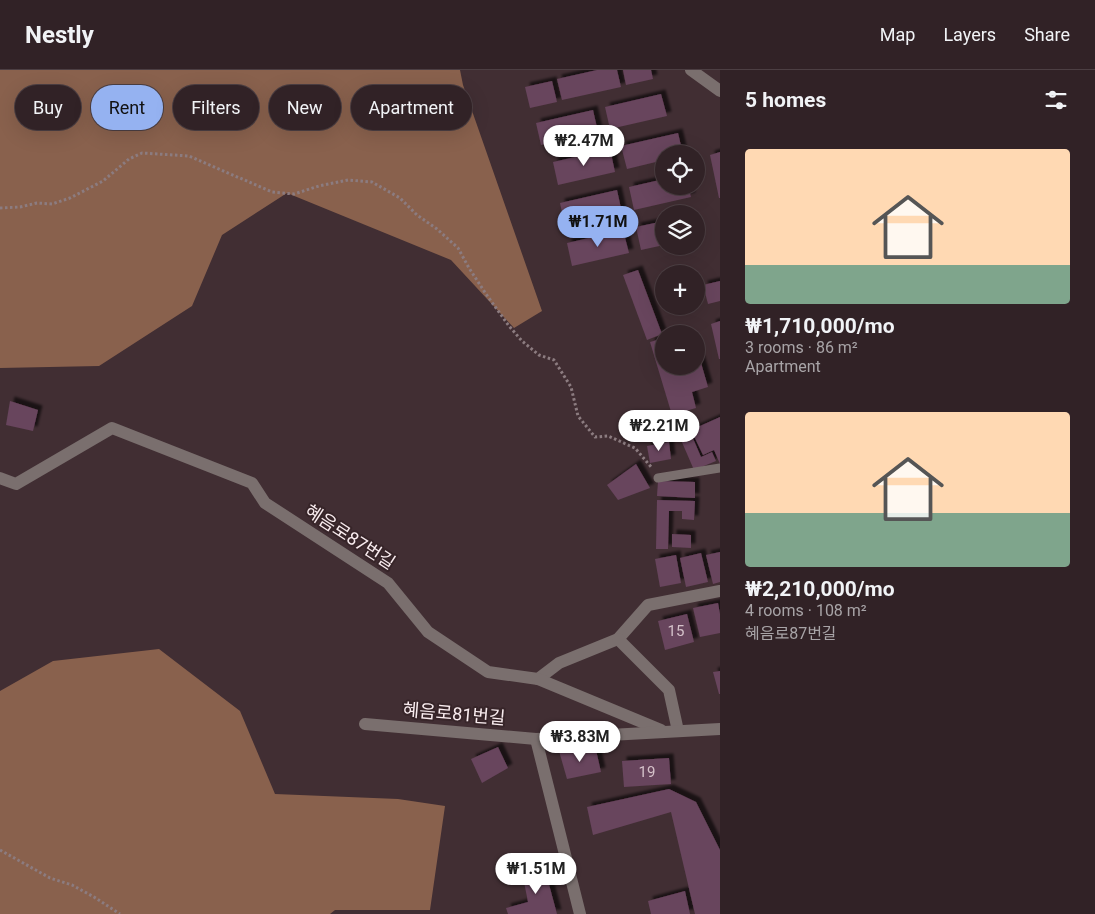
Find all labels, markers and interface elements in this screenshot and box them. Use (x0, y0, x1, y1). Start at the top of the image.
text: Nestly (25, 21, 94, 49)
text: Map (880, 24, 915, 45)
text: Layers (943, 24, 996, 45)
text: Share (1024, 24, 1070, 45)
chip: Buy (15, 85, 81, 130)
chip: Rent (91, 85, 163, 130)
chip: Filters (173, 85, 259, 130)
chip: New (269, 85, 341, 130)
chip: Apartment (351, 85, 472, 130)
icon: filters (1042, 86, 1070, 114)
text: 5 homes (745, 88, 826, 112)
pin: ₩2.47M (543, 124, 625, 167)
text: ₩2.47M (554, 131, 614, 150)
map controls (655, 145, 705, 375)
button: locate (655, 145, 705, 195)
icon: home (863, 182, 953, 272)
button: layers (655, 205, 705, 255)
pin: ₩1.71M (557, 206, 639, 248)
text: ₩1.71M (568, 212, 628, 231)
button: + (655, 265, 705, 315)
text: ₩1,710,000/mo (745, 314, 895, 338)
button: − (655, 325, 705, 375)
text: 3 rooms · 86 m² (745, 338, 858, 357)
text: Apartment (745, 357, 821, 376)
pin: ₩2.21M (618, 410, 700, 452)
text: ₩2.21M (629, 416, 689, 435)
icon: home (863, 444, 953, 534)
street label: 혜음로87번길 (301, 500, 399, 573)
text: ₩2,210,000/mo (745, 577, 895, 601)
text: 4 rooms · 108 m² (745, 601, 867, 620)
house number: 15 (668, 622, 684, 640)
text: 혜음로87번길 (745, 624, 837, 643)
street label: 혜음로81번길 (402, 699, 506, 728)
pin: ₩3.83M (539, 720, 621, 763)
text: ₩3.83M (550, 727, 610, 746)
house number: 19 (639, 763, 655, 781)
pin: ₩1.51M (495, 852, 577, 895)
text: ₩1.51M (506, 859, 566, 878)

